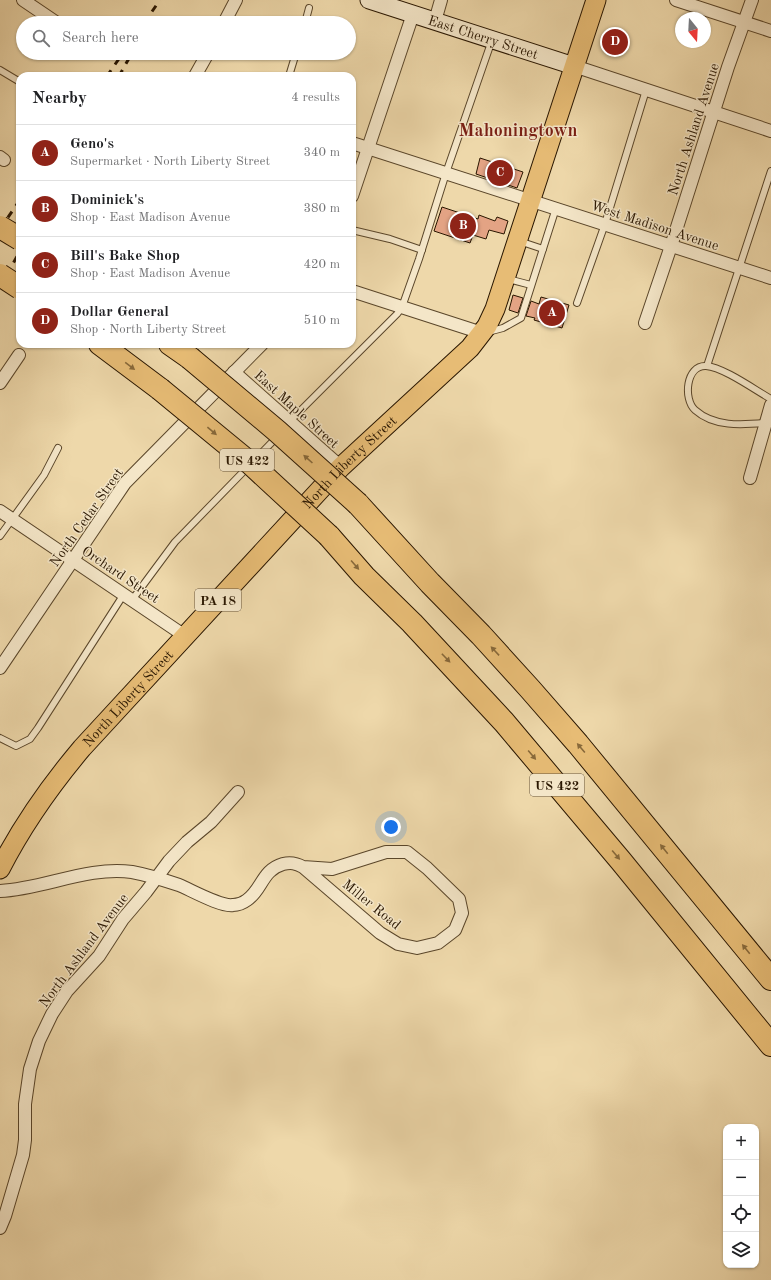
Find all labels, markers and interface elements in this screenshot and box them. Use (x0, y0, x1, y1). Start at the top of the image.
north arrow (675, 12, 711, 48)
street label: East Cherry Street (426, 13, 540, 62)
search box (16, 16, 356, 60)
icon: search (30, 27, 52, 49)
pin: D (602, 27, 628, 57)
text: Search here (62, 31, 139, 46)
street label: North Ashland Avenue (666, 61, 722, 197)
text: Nearby (32, 90, 87, 107)
text: 4 results (291, 91, 340, 104)
district label: Mahoningtown (459, 122, 577, 140)
text: Geno's (70, 137, 114, 152)
text: A (40, 146, 50, 159)
text: 340 m (303, 146, 340, 159)
text: Supermarket · North Liberty Street (70, 155, 270, 168)
pin: C (487, 158, 513, 188)
text: Dominick's (70, 193, 144, 208)
street label: West Madison Avenue (589, 199, 720, 253)
text: B (40, 202, 50, 215)
text: 380 m (303, 202, 340, 215)
text: Shop · East Madison Avenue (70, 211, 230, 224)
pin: B (450, 211, 476, 241)
text: Bill's Bake Shop (70, 249, 180, 264)
text: C (41, 258, 49, 271)
text: 420 m (303, 258, 340, 271)
text: Shop · East Madison Avenue (70, 267, 230, 280)
pin: A (539, 298, 565, 328)
text: Dollar General (70, 305, 169, 320)
text: D (40, 314, 50, 327)
text: 510 m (303, 314, 340, 327)
text: Shop · North Liberty Street (70, 323, 226, 336)
one-way arrow (125, 362, 136, 370)
street label: East Maple Street (251, 368, 341, 451)
street label: North Liberty Street (300, 413, 400, 512)
one-way arrow (206, 427, 217, 436)
road number: US 422 (220, 449, 274, 471)
one-way arrow (303, 454, 313, 464)
street label: North Cedar Street (48, 466, 126, 569)
street label: Orchard Street (79, 544, 162, 606)
one-way arrow (350, 560, 360, 570)
road number: PA 18 (195, 589, 241, 611)
one-way arrow (490, 646, 500, 656)
street label: North Liberty Street (81, 648, 176, 750)
one-way arrow (441, 653, 450, 664)
one-way arrow (577, 743, 586, 754)
one-way arrow (528, 750, 537, 761)
road number: US 422 (530, 774, 584, 796)
your location (381, 817, 401, 837)
one-way arrow (659, 843, 668, 854)
one-way arrow (611, 850, 620, 860)
street label: Miller Road (340, 877, 403, 932)
street label: North Ashland Avenue (37, 891, 131, 1010)
one-way arrow (742, 944, 751, 955)
map controls (723, 1124, 759, 1268)
button: + (723, 1124, 759, 1160)
button: − (723, 1160, 759, 1196)
button: locate (723, 1196, 759, 1232)
button: layers (723, 1232, 759, 1268)

